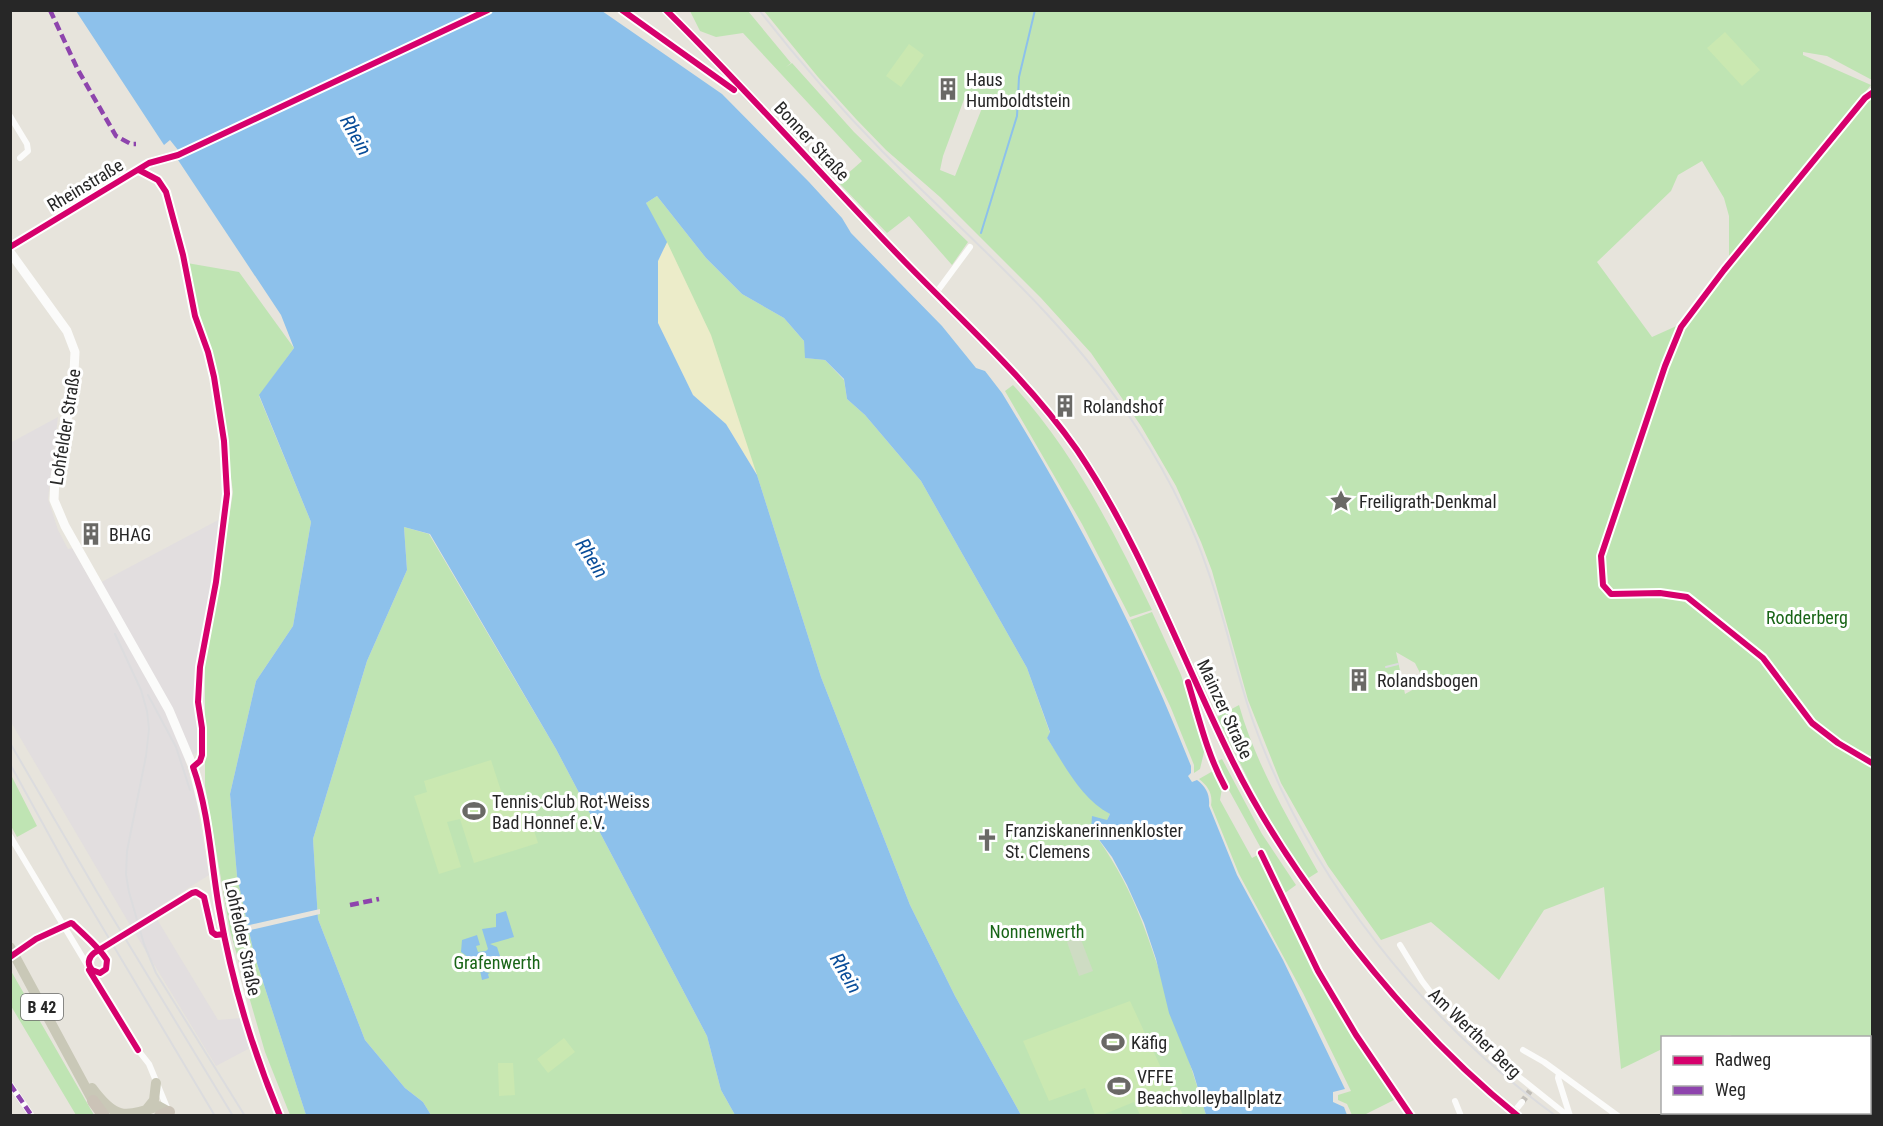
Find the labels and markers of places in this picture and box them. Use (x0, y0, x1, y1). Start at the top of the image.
place label: Haus Humboldtstein (966, 69, 1071, 111)
building icon: Haus Humboldtstein (935, 76, 961, 102)
building icon: Rolandshof (1052, 393, 1078, 419)
place label: Rolandshof (1083, 396, 1164, 417)
place icon: Freiligrath-Denkmal (1328, 488, 1354, 514)
place label: Freiligrath-Denkmal (1359, 491, 1497, 512)
building icon: BHAG (78, 521, 104, 547)
place label: BHAG (109, 524, 151, 545)
building icon: Rolandsbogen (1346, 667, 1372, 693)
place label: Rolandsbogen (1377, 670, 1478, 691)
place label: Tennis-Club Rot-Weiss Bad Honnef e.V. (492, 791, 650, 833)
sports icon: Tennis-Club Rot-Weiss Bad Honnef e.V. (461, 798, 487, 824)
place label: Franziskanerinnenkloster St. Clemens (1005, 820, 1183, 862)
church icon: Franziskanerinnenkloster St. Clemens (974, 827, 1000, 853)
sports icon: Käfig (1100, 1029, 1126, 1055)
place label: Käfig (1131, 1032, 1167, 1053)
place label: VFFE Beachvolleyballplatz (1137, 1066, 1282, 1108)
sports icon: VFFE Beachvolleyballplatz (1106, 1073, 1132, 1099)

